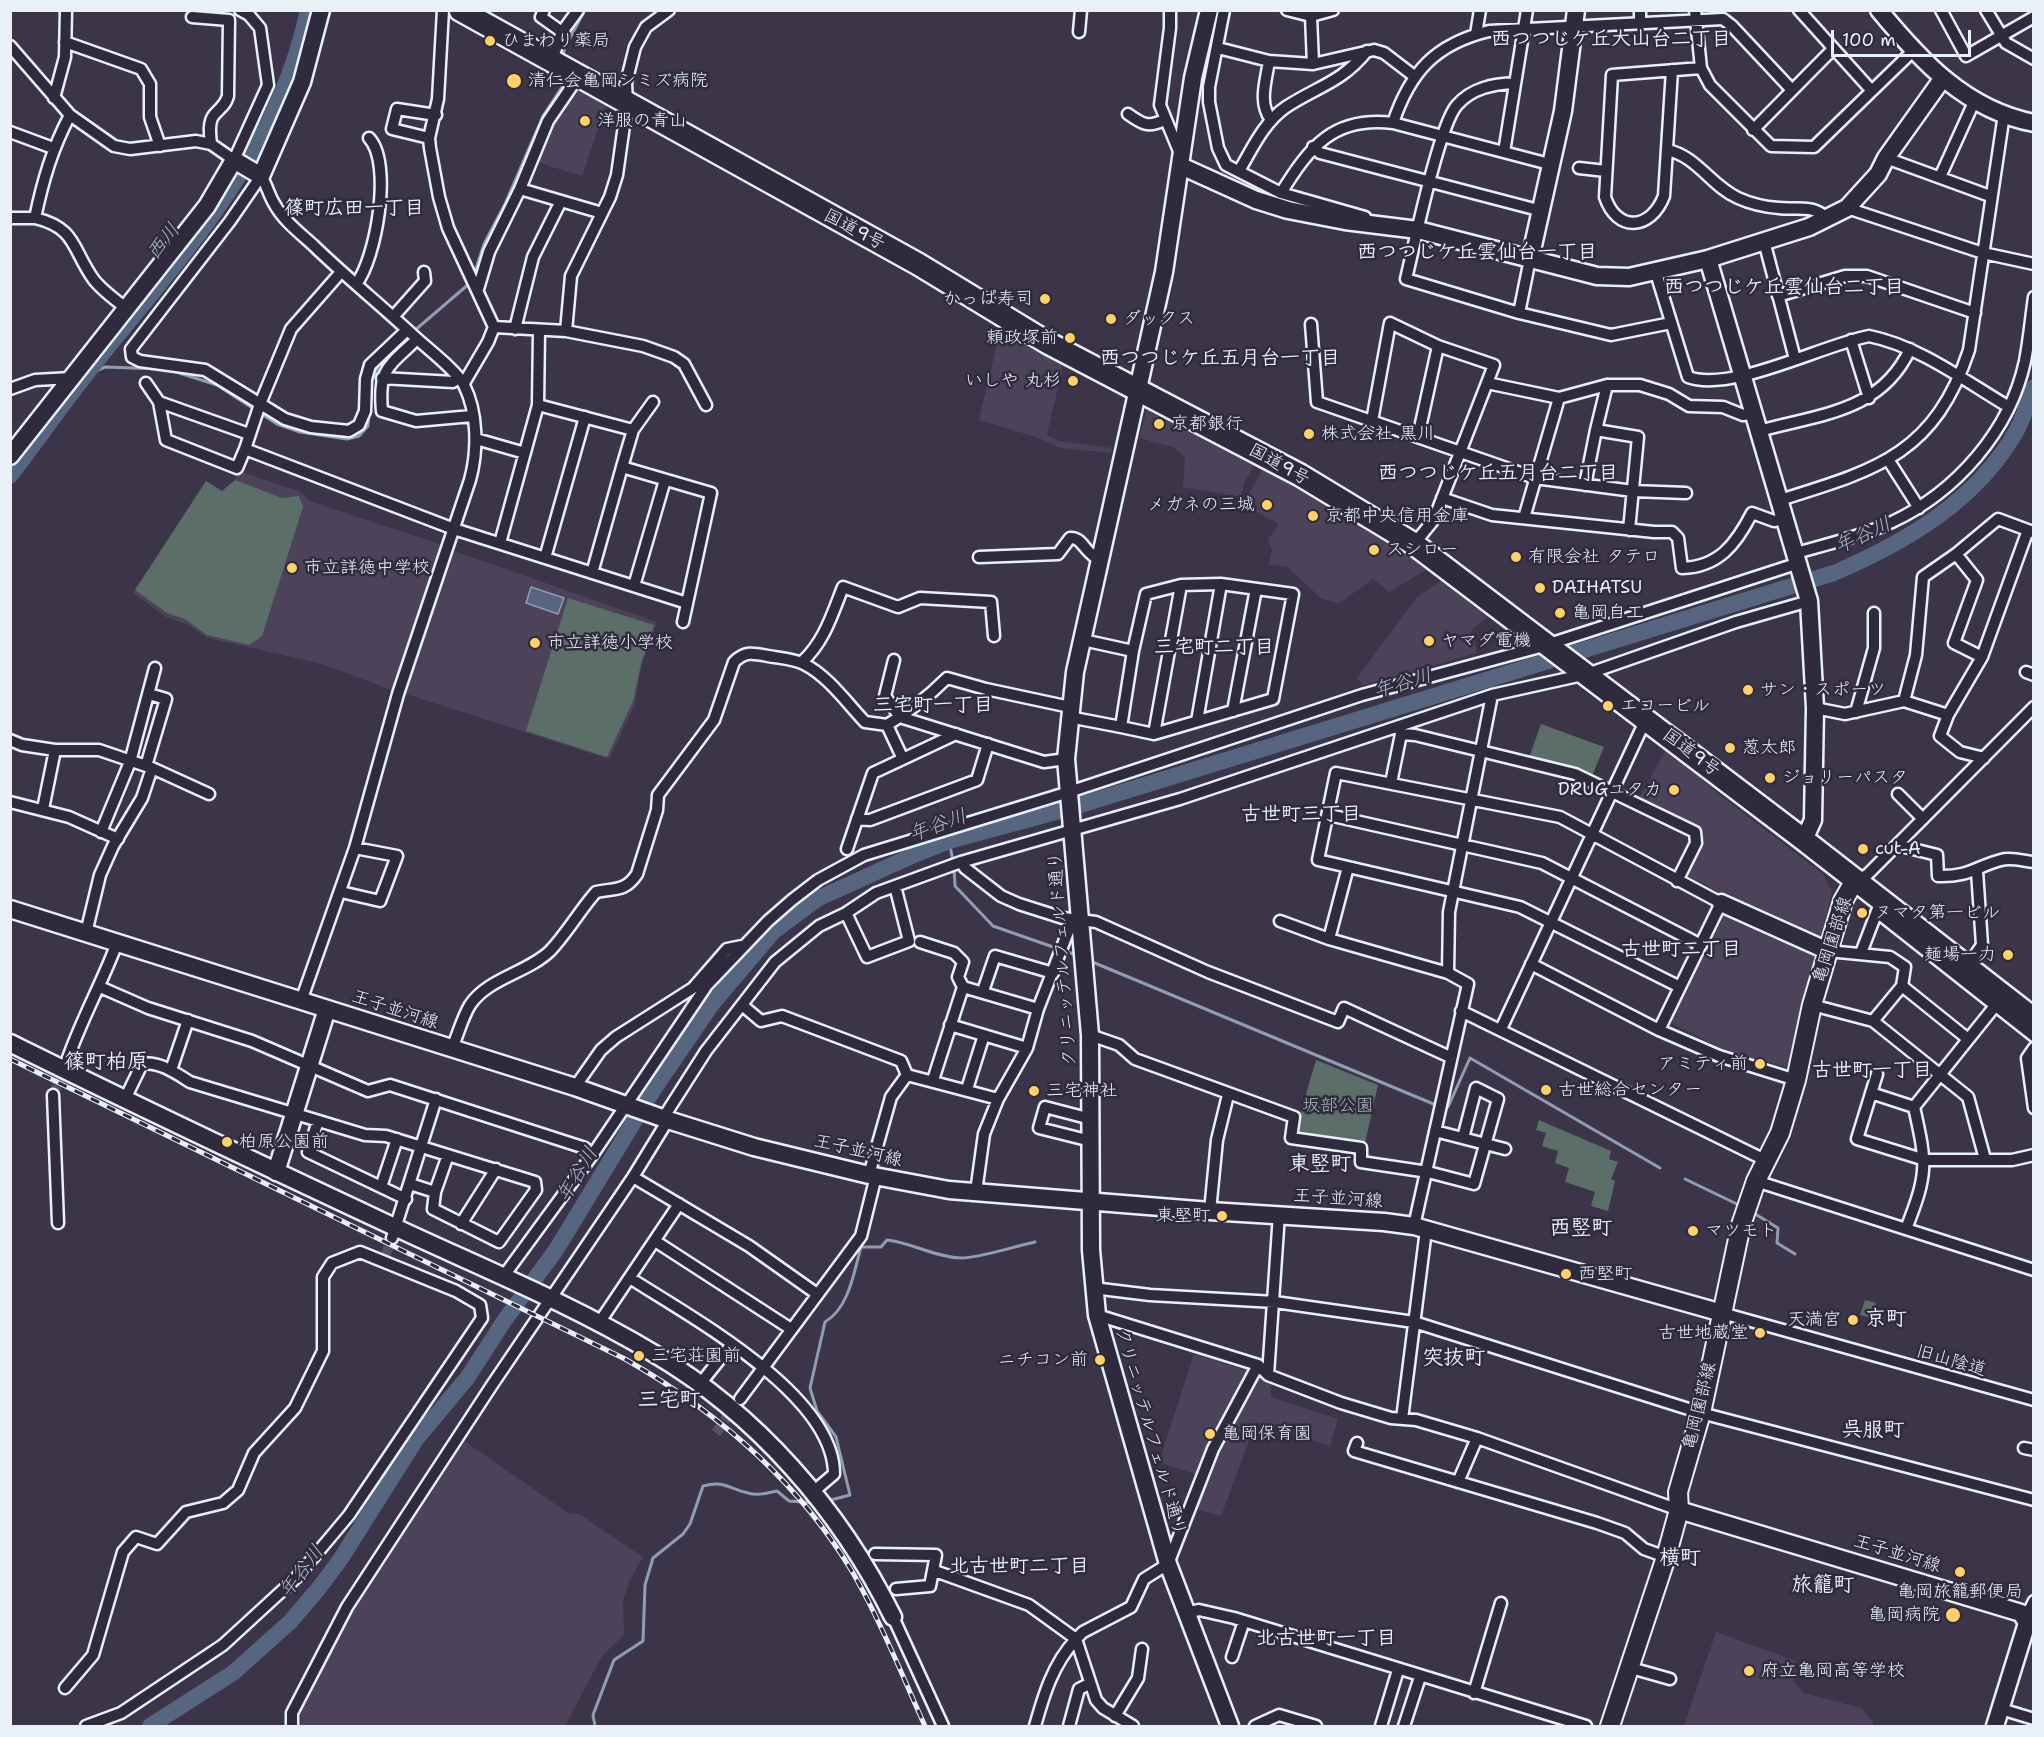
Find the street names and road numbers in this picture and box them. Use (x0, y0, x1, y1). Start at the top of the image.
street label: 国道9号 (820, 205, 888, 255)
street label: 国道9号 (1245, 439, 1313, 491)
street label: 国道9号 (1658, 724, 1724, 782)
street label: クリニッテルフェルド通り (1045, 851, 1081, 1067)
street label: 亀岡園部線 (1809, 894, 1857, 986)
street label: 王子並河線 (349, 986, 441, 1034)
street label: 王子並河線 (812, 1130, 904, 1172)
street label: 王子並河線 (1292, 1185, 1384, 1213)
street label: クリニッテルフェルド通り (1110, 1325, 1190, 1539)
street label: 旧山陰道 (1913, 1341, 1989, 1381)
street label: 亀岡園部線 (1679, 1360, 1721, 1452)
street label: 王子並河線 (1851, 1531, 1943, 1577)

